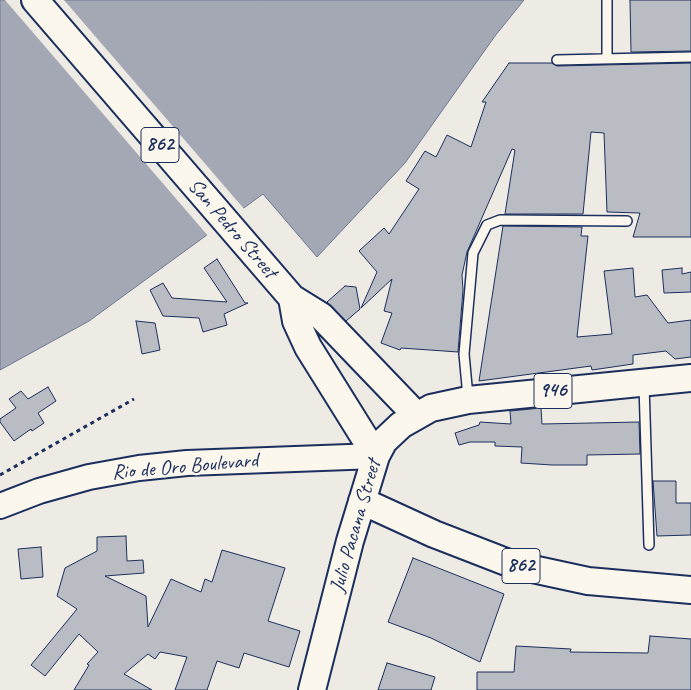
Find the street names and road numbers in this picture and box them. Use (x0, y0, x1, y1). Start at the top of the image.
road number: 862 (141, 128, 179, 162)
street label: San Pedro Street (182, 174, 282, 284)
road number: 946 (534, 374, 572, 408)
street label: Rio de Oro Boulevard (111, 448, 259, 486)
street label: Julio Pacana Street (325, 457, 387, 595)
road number: 862 (502, 548, 540, 584)

